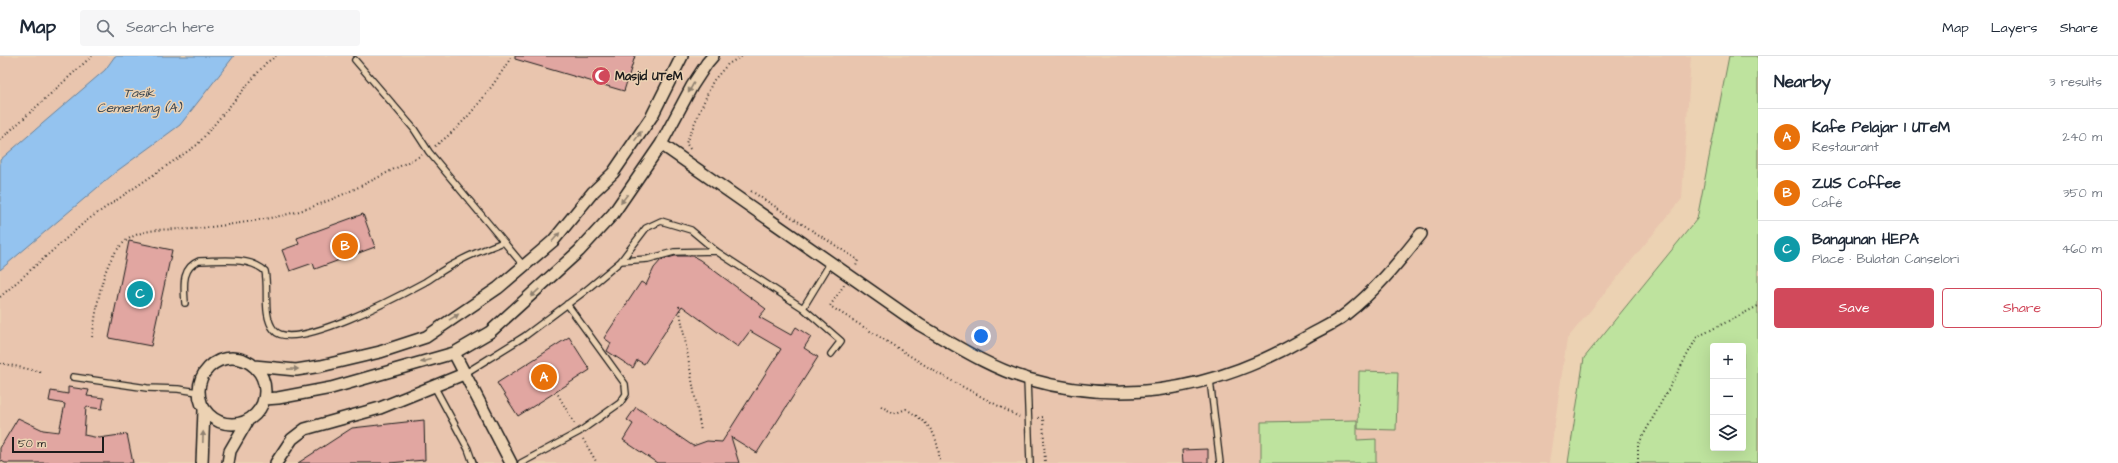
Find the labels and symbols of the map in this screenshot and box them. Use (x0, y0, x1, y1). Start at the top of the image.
mosque icon: Masjid UTeM (590, 65, 612, 87)
place label: Masjid UTeM (615, 68, 683, 86)
one-way arrow (688, 82, 695, 94)
water label: Tasik Cemerlang (A) (97, 84, 183, 118)
one-way arrow (634, 131, 642, 142)
one-way arrow (620, 193, 628, 204)
pin: B (332, 231, 358, 261)
one-way arrow (551, 232, 560, 241)
pin: C (127, 279, 153, 309)
one-way arrow (530, 288, 540, 298)
one-way arrow (449, 313, 459, 321)
your location (971, 326, 991, 346)
one-way arrow (420, 358, 432, 364)
pin: A (531, 362, 557, 392)
one-way arrow (287, 366, 300, 372)
one-way arrow (200, 430, 206, 443)
scale bar (12, 435, 104, 454)

